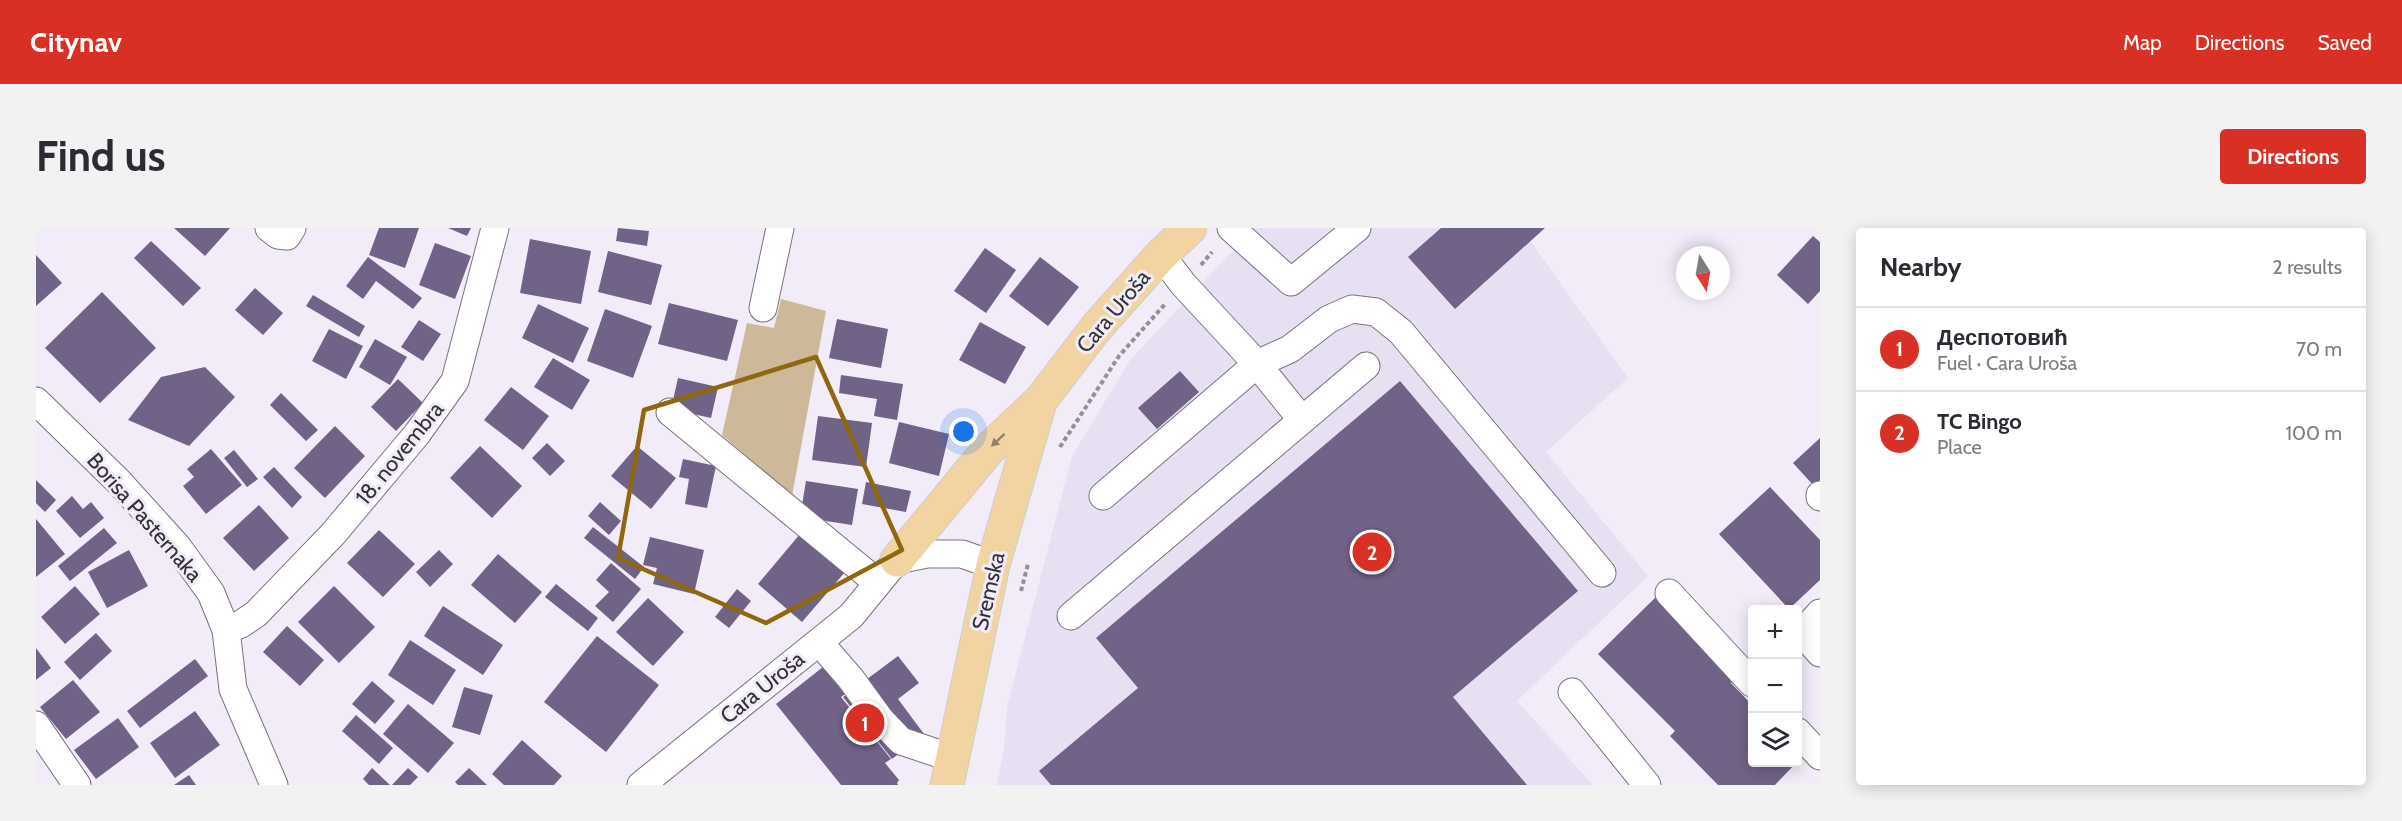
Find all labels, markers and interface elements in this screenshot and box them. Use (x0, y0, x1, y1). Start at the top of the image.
text: Citynav (30, 25, 122, 59)
text: Map (2123, 30, 2162, 55)
text: Directions (2195, 30, 2284, 55)
text: Saved (2317, 30, 2372, 55)
button: Directions (2220, 129, 2366, 184)
text: Find us (36, 130, 165, 182)
north arrow (1676, 246, 1730, 300)
text: Nearby (1880, 251, 1961, 283)
text: 2 results (2272, 255, 2342, 279)
street label: Cara Uroša (1071, 264, 1156, 358)
text: Деспотовић (1937, 324, 2068, 351)
text: 1 (1896, 337, 1903, 361)
text: 70 m (2296, 337, 2342, 361)
text: Fuel · Cara Uroša (1937, 351, 2077, 375)
street label: 18. novembra (350, 396, 449, 510)
text: TC Bingo (1937, 408, 2022, 435)
your location (949, 417, 978, 446)
text: 2 (1894, 421, 1905, 445)
text: 100 m (2286, 421, 2342, 445)
one-way arrow (991, 433, 1006, 447)
text: Place (1937, 435, 1982, 459)
street label: Borisa Pasternaka (81, 447, 208, 588)
pin: 2 (1352, 530, 1392, 574)
street label: Sremska (966, 549, 1011, 633)
map controls (1748, 605, 1802, 767)
button: + (1748, 605, 1802, 659)
street label: Cara Uroša (715, 645, 810, 729)
button: − (1748, 659, 1802, 713)
pin: 1 (846, 700, 884, 746)
button: layers (1748, 713, 1802, 767)

